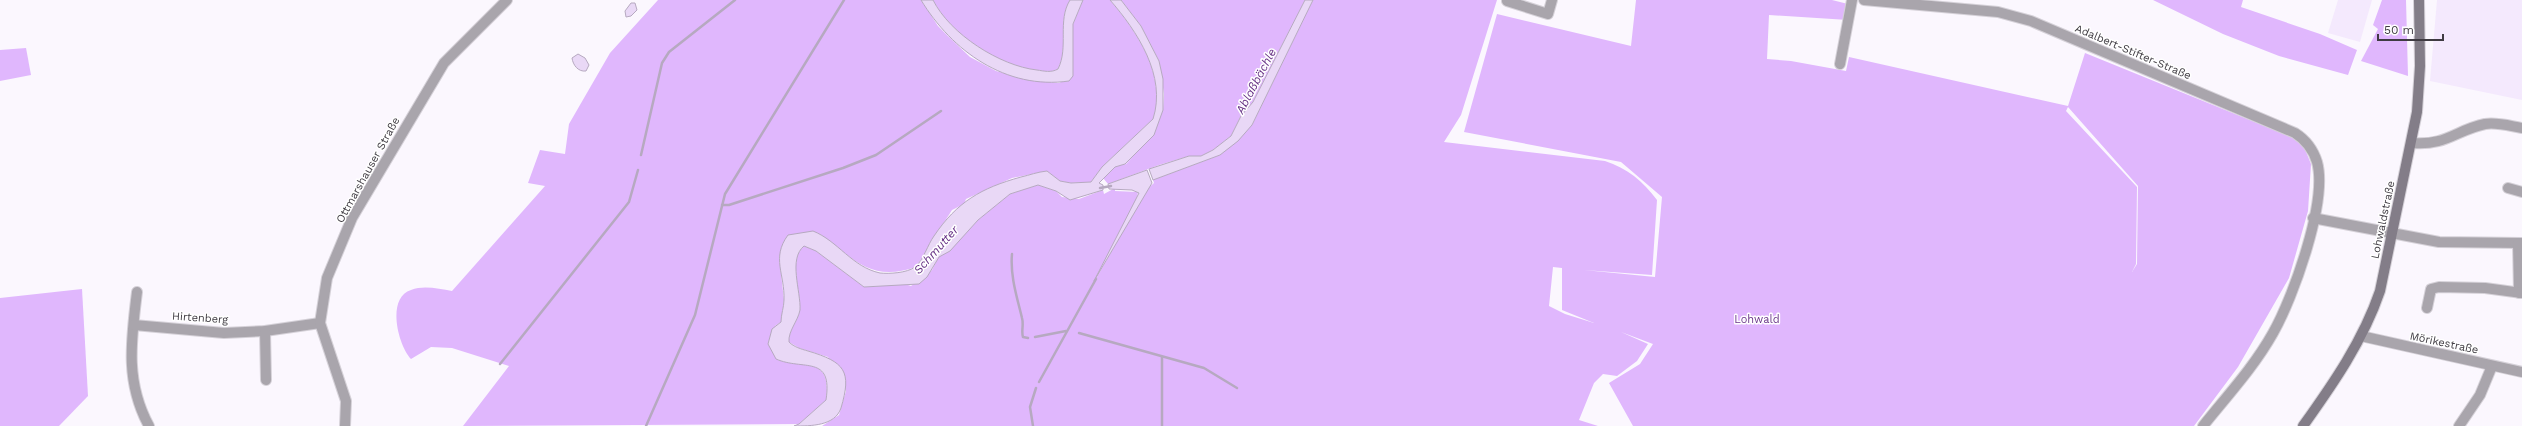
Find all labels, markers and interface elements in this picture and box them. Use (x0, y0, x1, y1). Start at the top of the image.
scale bar (2378, 16, 2443, 42)
street label: Adalbert-Stifter-Straße (2073, 22, 2193, 82)
text: 50 m (2384, 23, 2414, 37)
water label: Ablaßbächle (1232, 46, 1279, 117)
street label: Ottmarshauser Straße (334, 115, 402, 225)
street label: Lohwaldstraße (2368, 180, 2398, 260)
water label: Schmutter (911, 222, 962, 277)
street label: Hirtenberg (171, 310, 229, 326)
park label: Lohwald (1734, 313, 1780, 326)
street label: Mörikestraße (2409, 329, 2479, 357)

